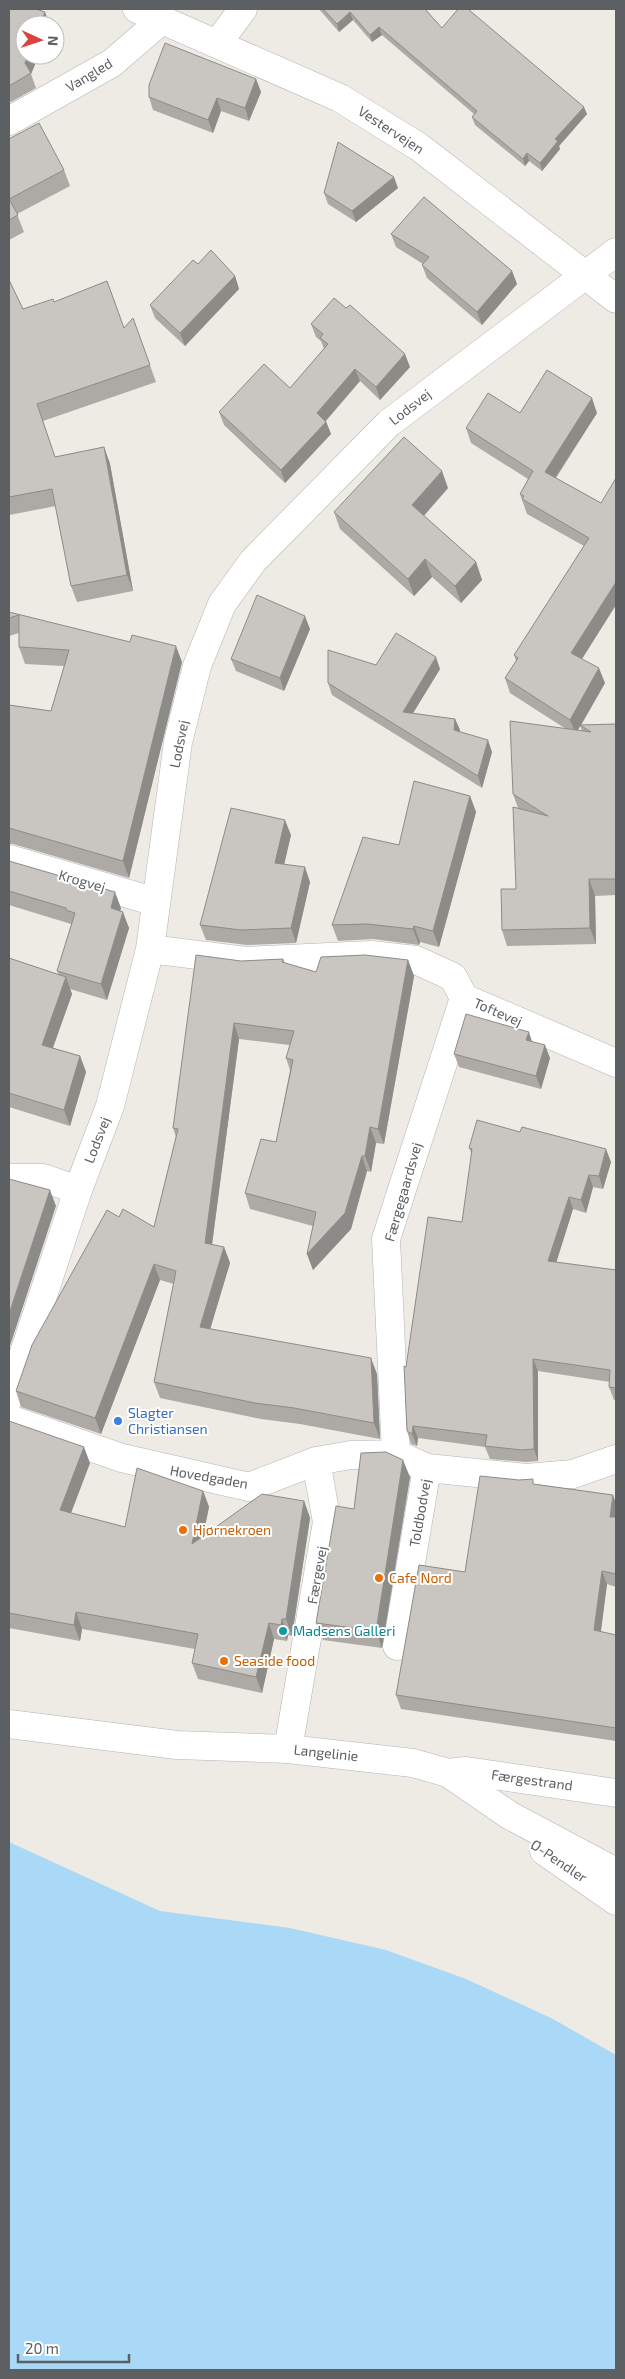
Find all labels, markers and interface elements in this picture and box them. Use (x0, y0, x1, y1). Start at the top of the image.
north arrow (15, 15, 65, 65)
text: N (45, 35, 62, 46)
street label: Vangled (62, 54, 115, 95)
street label: Vestervejen (355, 102, 427, 157)
street label: Lodsvej (385, 385, 434, 428)
street label: Lodsvej (166, 718, 191, 769)
street label: Krogvej (57, 866, 107, 895)
street label: Toftevej (471, 994, 525, 1029)
street label: Lodsvej (80, 1114, 113, 1166)
street label: Færgegaardsvej (380, 1140, 425, 1243)
place label: Slagter Christiansen (128, 1404, 208, 1437)
marker: Slagter Christiansen (112, 1415, 124, 1427)
street label: Hovedgaden (169, 1461, 250, 1492)
street label: Toldbodvej (405, 1477, 434, 1548)
place label: Hjørnekroen (193, 1521, 271, 1538)
marker: Hjørnekroen (177, 1524, 189, 1536)
street label: Færgevej (303, 1545, 330, 1605)
place label: Cafe Nord (389, 1569, 452, 1586)
marker: Cafe Nord (373, 1572, 385, 1584)
place label: Madsens Galleri (293, 1622, 395, 1639)
marker: Madsens Galleri (277, 1625, 289, 1637)
place label: Seaside food (234, 1652, 315, 1669)
marker: Seaside food (218, 1655, 230, 1667)
street label: Langelinie (293, 1741, 359, 1764)
street label: Færgestrand (490, 1765, 574, 1794)
street label: Ø-Pendler (528, 1835, 591, 1886)
scale bar (18, 2332, 129, 2364)
text: 20 m (25, 2339, 59, 2357)

